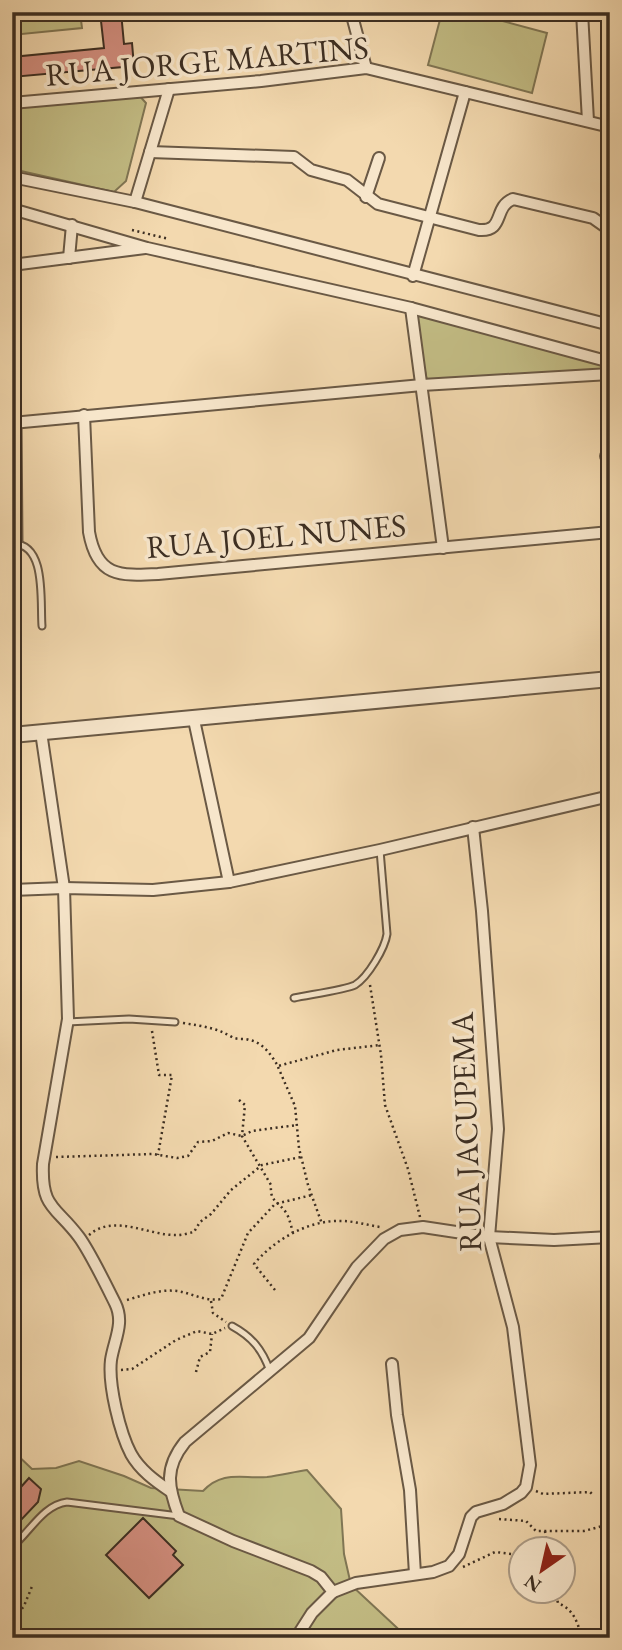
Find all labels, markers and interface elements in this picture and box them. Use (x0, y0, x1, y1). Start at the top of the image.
street label: RUA JORGE MARTINS (44, 26, 370, 96)
street label: RUA JOEL NUNES (144, 504, 408, 568)
street label: RUA JACUPEMA (441, 1010, 491, 1253)
north arrow (506, 1534, 576, 1604)
text: N (519, 1569, 546, 1598)

